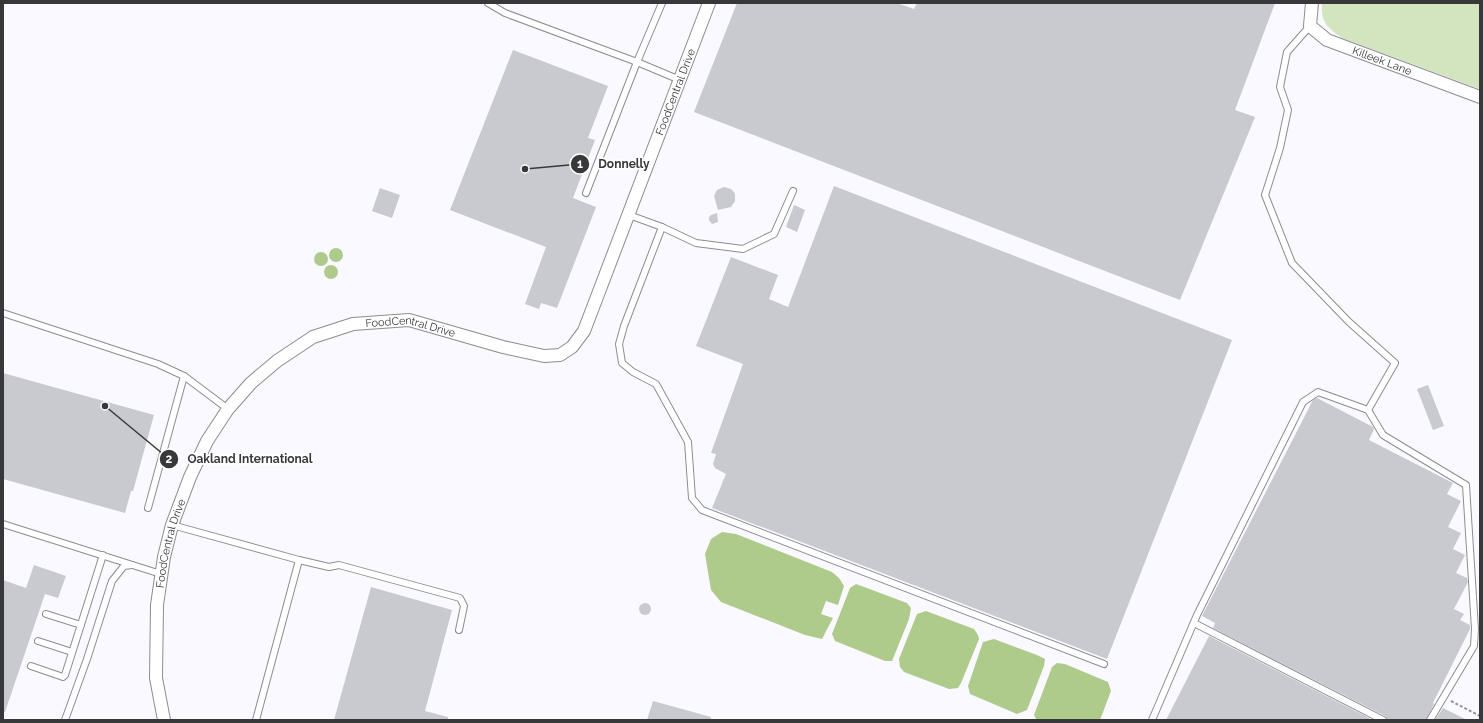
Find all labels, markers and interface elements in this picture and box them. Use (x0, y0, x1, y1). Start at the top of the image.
street label: Killeek Lane (1351, 44, 1414, 78)
street label: FoodCentral Drive (653, 46, 698, 137)
callout: Donnelly (570, 152, 658, 176)
text: 1 (577, 157, 583, 171)
text: Donnelly (598, 157, 650, 171)
street label: FoodCentral Drive (365, 313, 457, 340)
callout: Oakland International (159, 447, 320, 471)
text: 2 (166, 452, 173, 466)
text: Oakland International (187, 452, 313, 466)
street label: FoodCentral Drive (153, 496, 188, 589)

